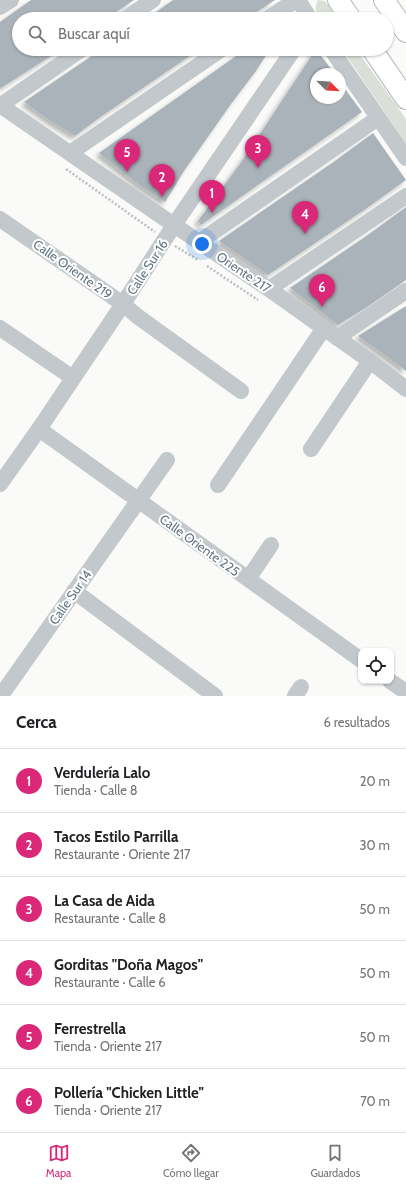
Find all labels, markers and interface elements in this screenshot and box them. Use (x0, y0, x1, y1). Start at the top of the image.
search box (12, 12, 394, 56)
icon: search (26, 23, 48, 45)
text: Buscar aquí (58, 25, 130, 43)
north arrow (310, 68, 346, 104)
pin: 3 (245, 135, 271, 168)
pin: 5 (114, 139, 140, 172)
pin: 2 (149, 164, 175, 197)
pin: 1 (199, 180, 225, 213)
pin: 4 (292, 201, 318, 234)
your location (192, 234, 212, 254)
street label: Calle Oriente 219 (30, 236, 116, 302)
street label: Calle Sur 16 (123, 236, 171, 298)
street label: Oriente 217 (214, 248, 275, 296)
pin: 6 (309, 274, 335, 307)
street label: Calle Oriente 225 (157, 511, 243, 579)
street label: Calle Sur 14 (45, 566, 95, 627)
map controls (358, 648, 394, 684)
button: locate (358, 648, 394, 684)
text: Cerca (16, 712, 57, 732)
text: 6 resultados (324, 714, 390, 730)
text: Verdulería Lalo (54, 764, 150, 782)
text: 1 (27, 773, 31, 789)
text: 20 m (360, 773, 390, 789)
text: Tienda · Calle 8 (54, 782, 138, 798)
text: Tacos Estilo Parrilla (54, 828, 179, 846)
text: 2 (26, 837, 32, 853)
text: 30 m (360, 837, 390, 853)
text: Restaurante · Oriente 217 (54, 846, 191, 862)
text: La Casa de Aida (54, 892, 155, 910)
text: 3 (25, 901, 33, 917)
text: 50 m (360, 901, 390, 917)
text: Restaurante · Calle 8 (54, 910, 166, 926)
text: Gorditas "Doña Magos" (54, 956, 203, 974)
text: 4 (25, 965, 33, 981)
text: 50 m (360, 965, 390, 981)
text: Restaurante · Calle 6 (54, 974, 166, 990)
text: Ferrestrella (54, 1020, 126, 1038)
text: 5 (26, 1029, 32, 1045)
text: 50 m (360, 1029, 390, 1045)
text: Tienda · Oriente 217 (54, 1038, 162, 1054)
text: Pollería "Chicken Little" (54, 1084, 204, 1102)
text: 6 (25, 1093, 33, 1109)
text: 70 m (360, 1093, 390, 1109)
text: Tienda · Oriente 217 (54, 1102, 162, 1118)
tab: Mapa (46, 1142, 71, 1180)
tab: Cómo llegar (163, 1142, 219, 1180)
tab: Guardados (310, 1142, 360, 1180)

